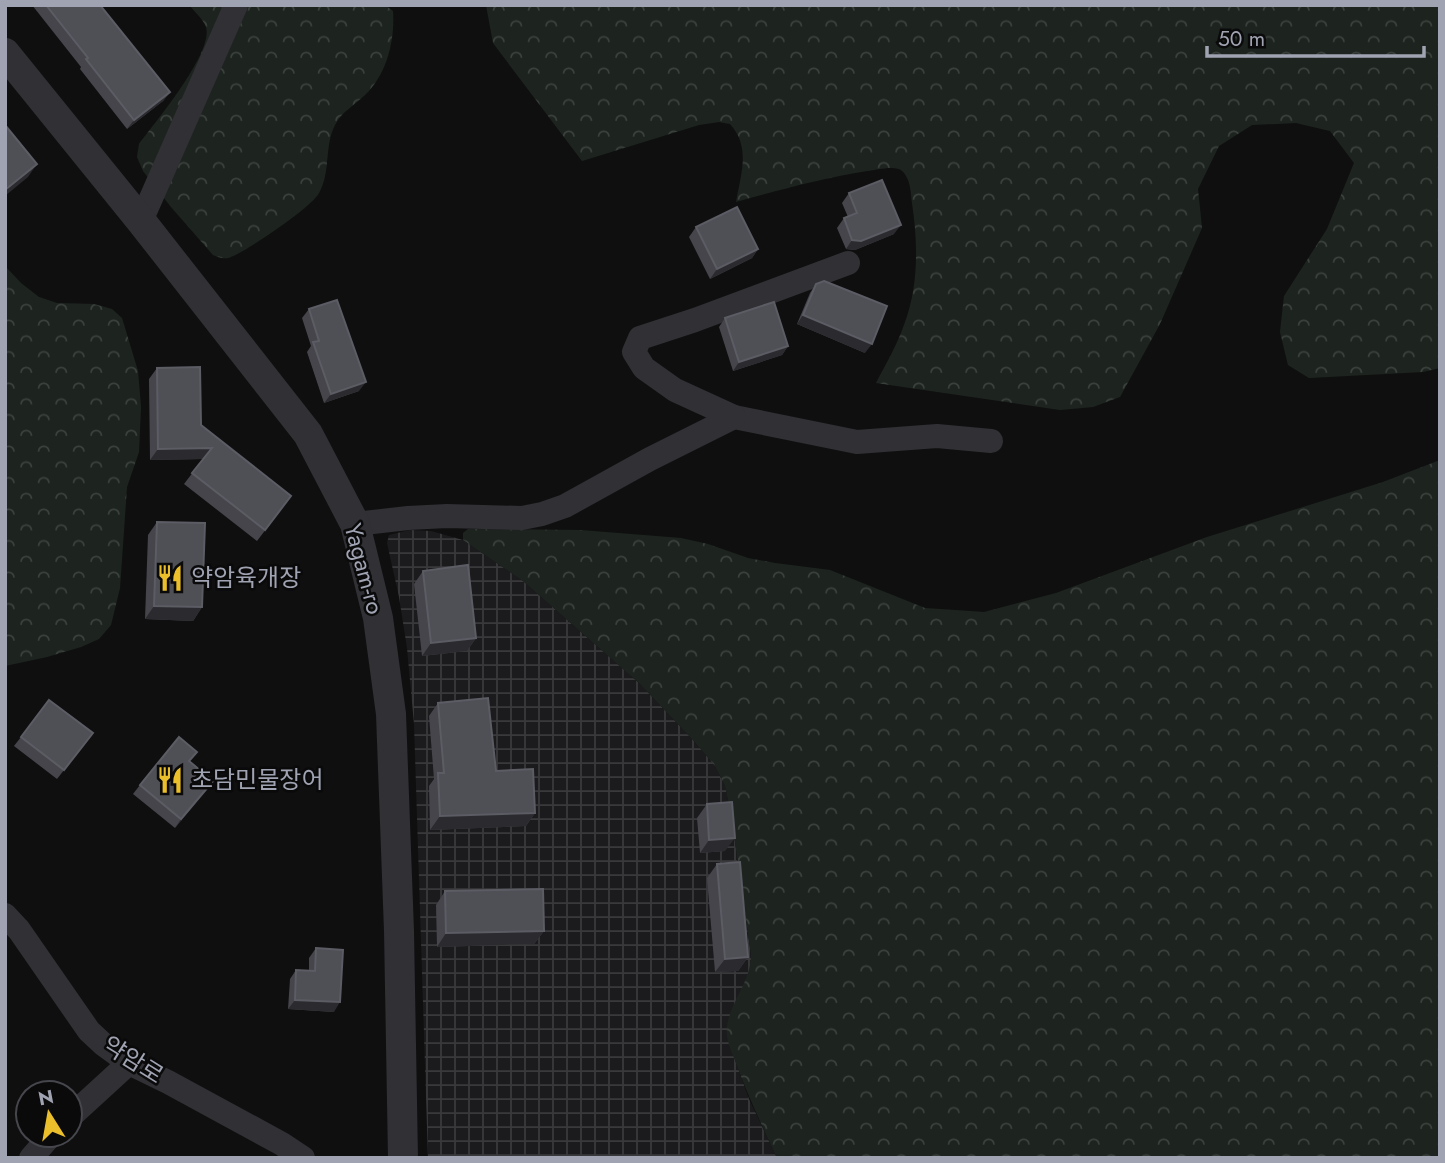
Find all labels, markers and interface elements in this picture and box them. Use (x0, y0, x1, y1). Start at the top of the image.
scale bar (1207, 14, 1424, 58)
text: 50 m (1218, 24, 1265, 54)
street label: Yagam-ro (336, 520, 393, 618)
place label: 약암육개장 (191, 560, 301, 595)
restaurant icon: 약암육개장 (155, 563, 185, 593)
place label: 초담민물장어 (191, 762, 323, 797)
restaurant icon: 초담민물장어 (155, 765, 185, 795)
street label: 약암로 (96, 1027, 171, 1092)
north arrow (14, 1079, 84, 1149)
text: N (36, 1083, 56, 1112)

